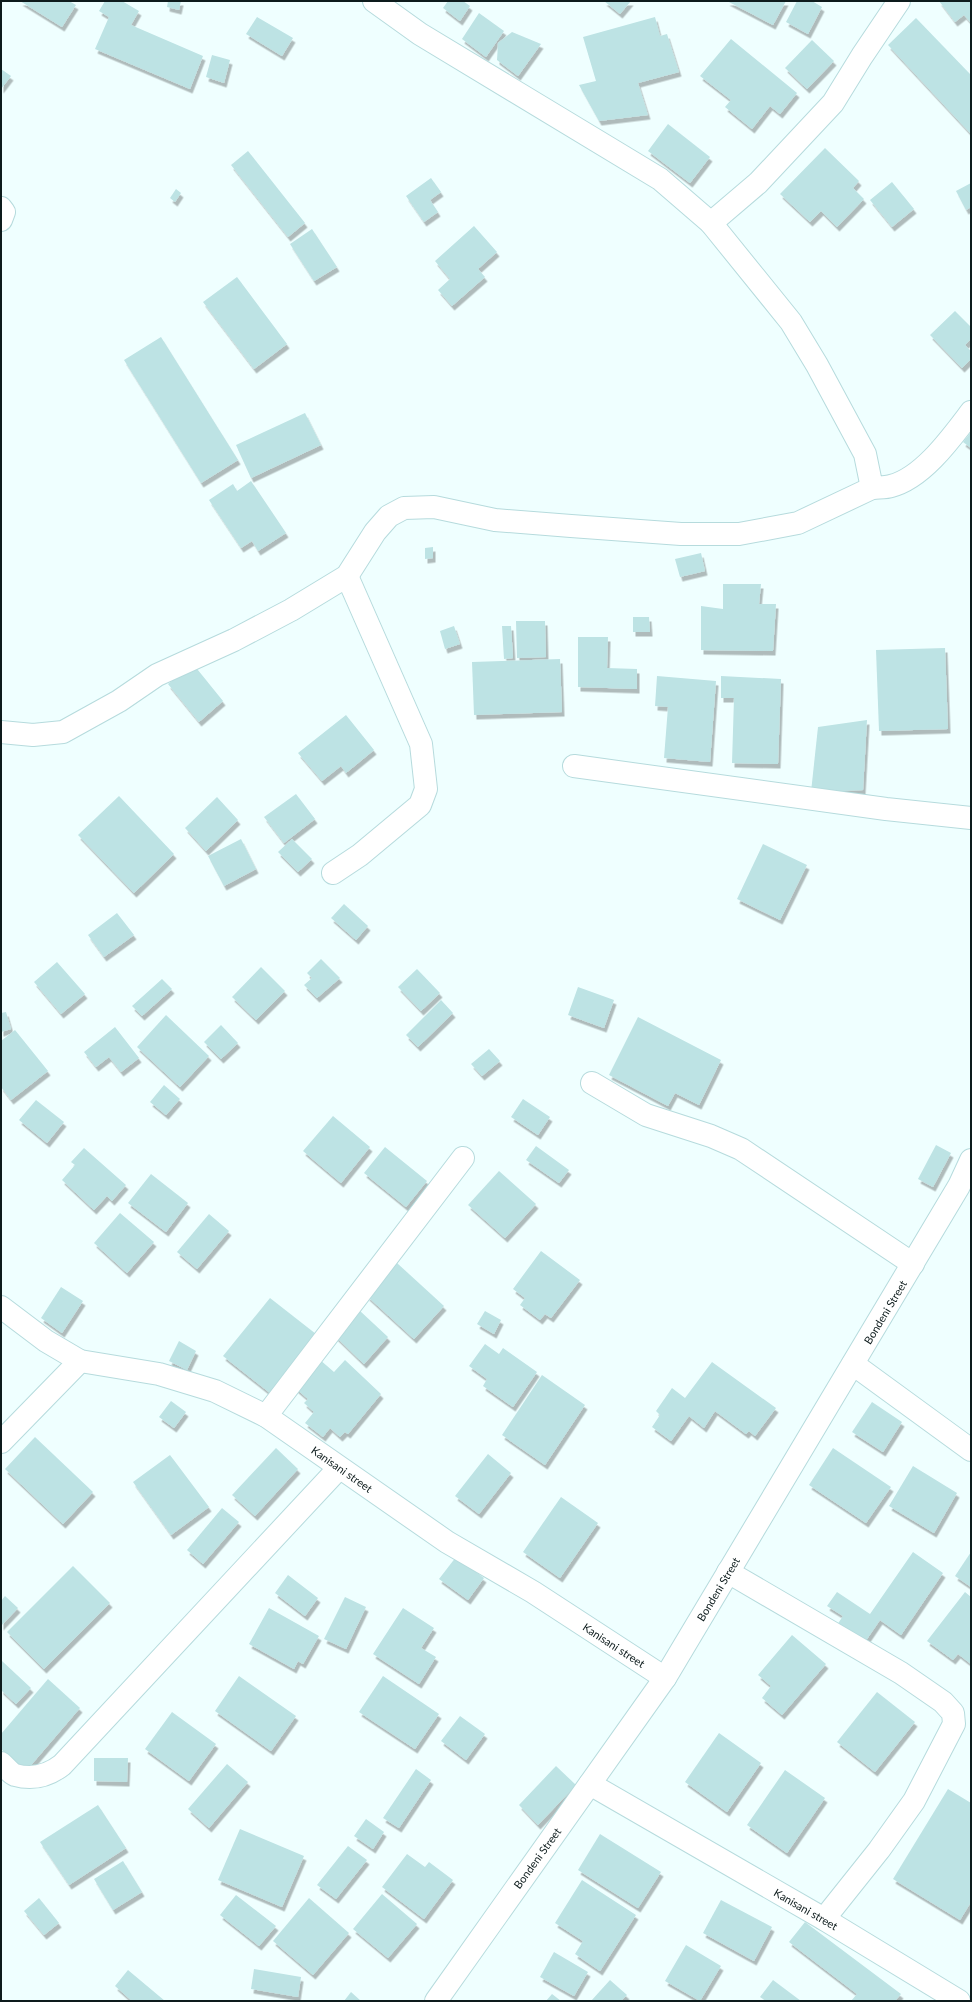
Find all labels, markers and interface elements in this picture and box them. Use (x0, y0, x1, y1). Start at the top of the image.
street label: Bondeni Street (861, 1278, 909, 1346)
street label: Kanisani street (309, 1443, 375, 1495)
street label: Bondeni Street (694, 1555, 742, 1623)
street label: Kanisani street (581, 1620, 647, 1670)
street label: Bondeni Street (511, 1825, 563, 1891)
street label: Kanisani street (772, 1886, 840, 1932)

